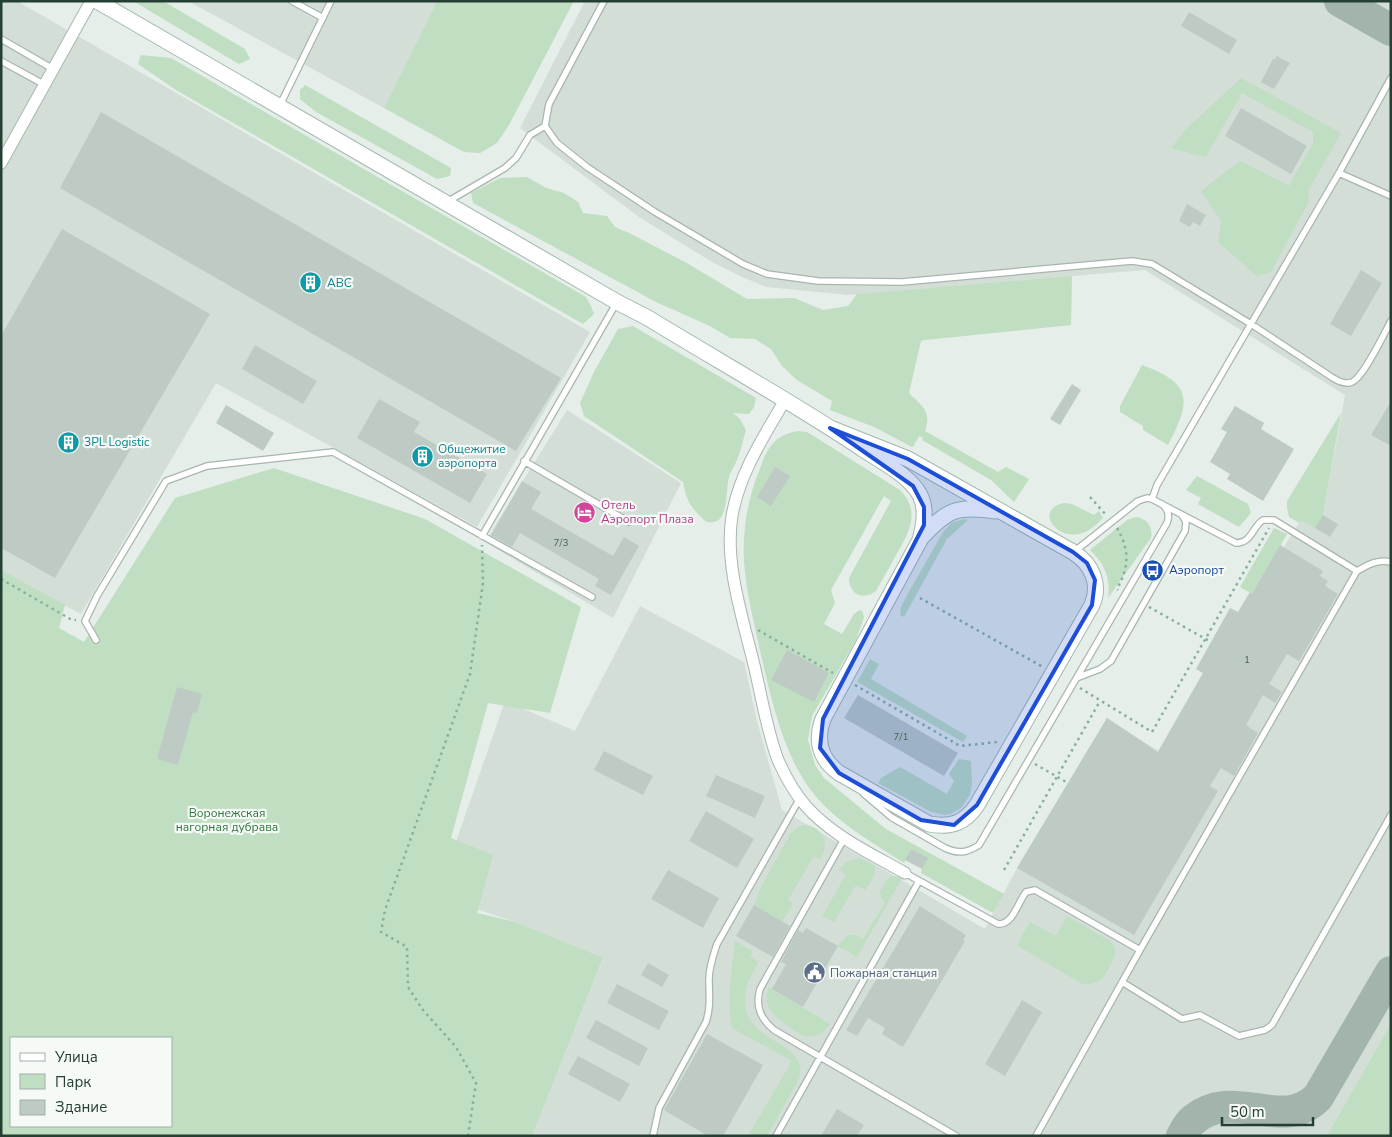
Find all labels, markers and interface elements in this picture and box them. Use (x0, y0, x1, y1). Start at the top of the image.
building icon: ABC (299, 271, 323, 295)
place label: ABC (327, 275, 352, 291)
building icon: 3PL Logistic (56, 430, 80, 454)
place label: 3PL Logistic (84, 434, 150, 450)
place label: Общежитие аэропорта (438, 441, 506, 471)
building icon: Общежитие аэропорта (410, 444, 434, 468)
place label: Отель Аэропорт Плаза (601, 497, 694, 527)
hotel icon: Отель Аэропорт Плаза (573, 500, 597, 524)
house number: 7/3 (554, 536, 568, 550)
bus stop icon: Аэропорт (1141, 558, 1165, 582)
place label: Аэропорт (1169, 562, 1224, 578)
house number: 1 (1244, 653, 1250, 667)
house number: 7/1 (894, 730, 908, 744)
park label: Воронежская нагорная дубрава (176, 805, 278, 835)
public building icon: Пожарная станция (802, 961, 826, 985)
place label: Пожарная станция (830, 965, 937, 981)
legend (10, 1037, 172, 1127)
text: Улица (54, 1047, 98, 1067)
text: Парк (55, 1072, 91, 1092)
scale bar (1222, 1094, 1313, 1126)
text: Здание (55, 1097, 107, 1117)
text: 50 m (1230, 1102, 1265, 1122)

